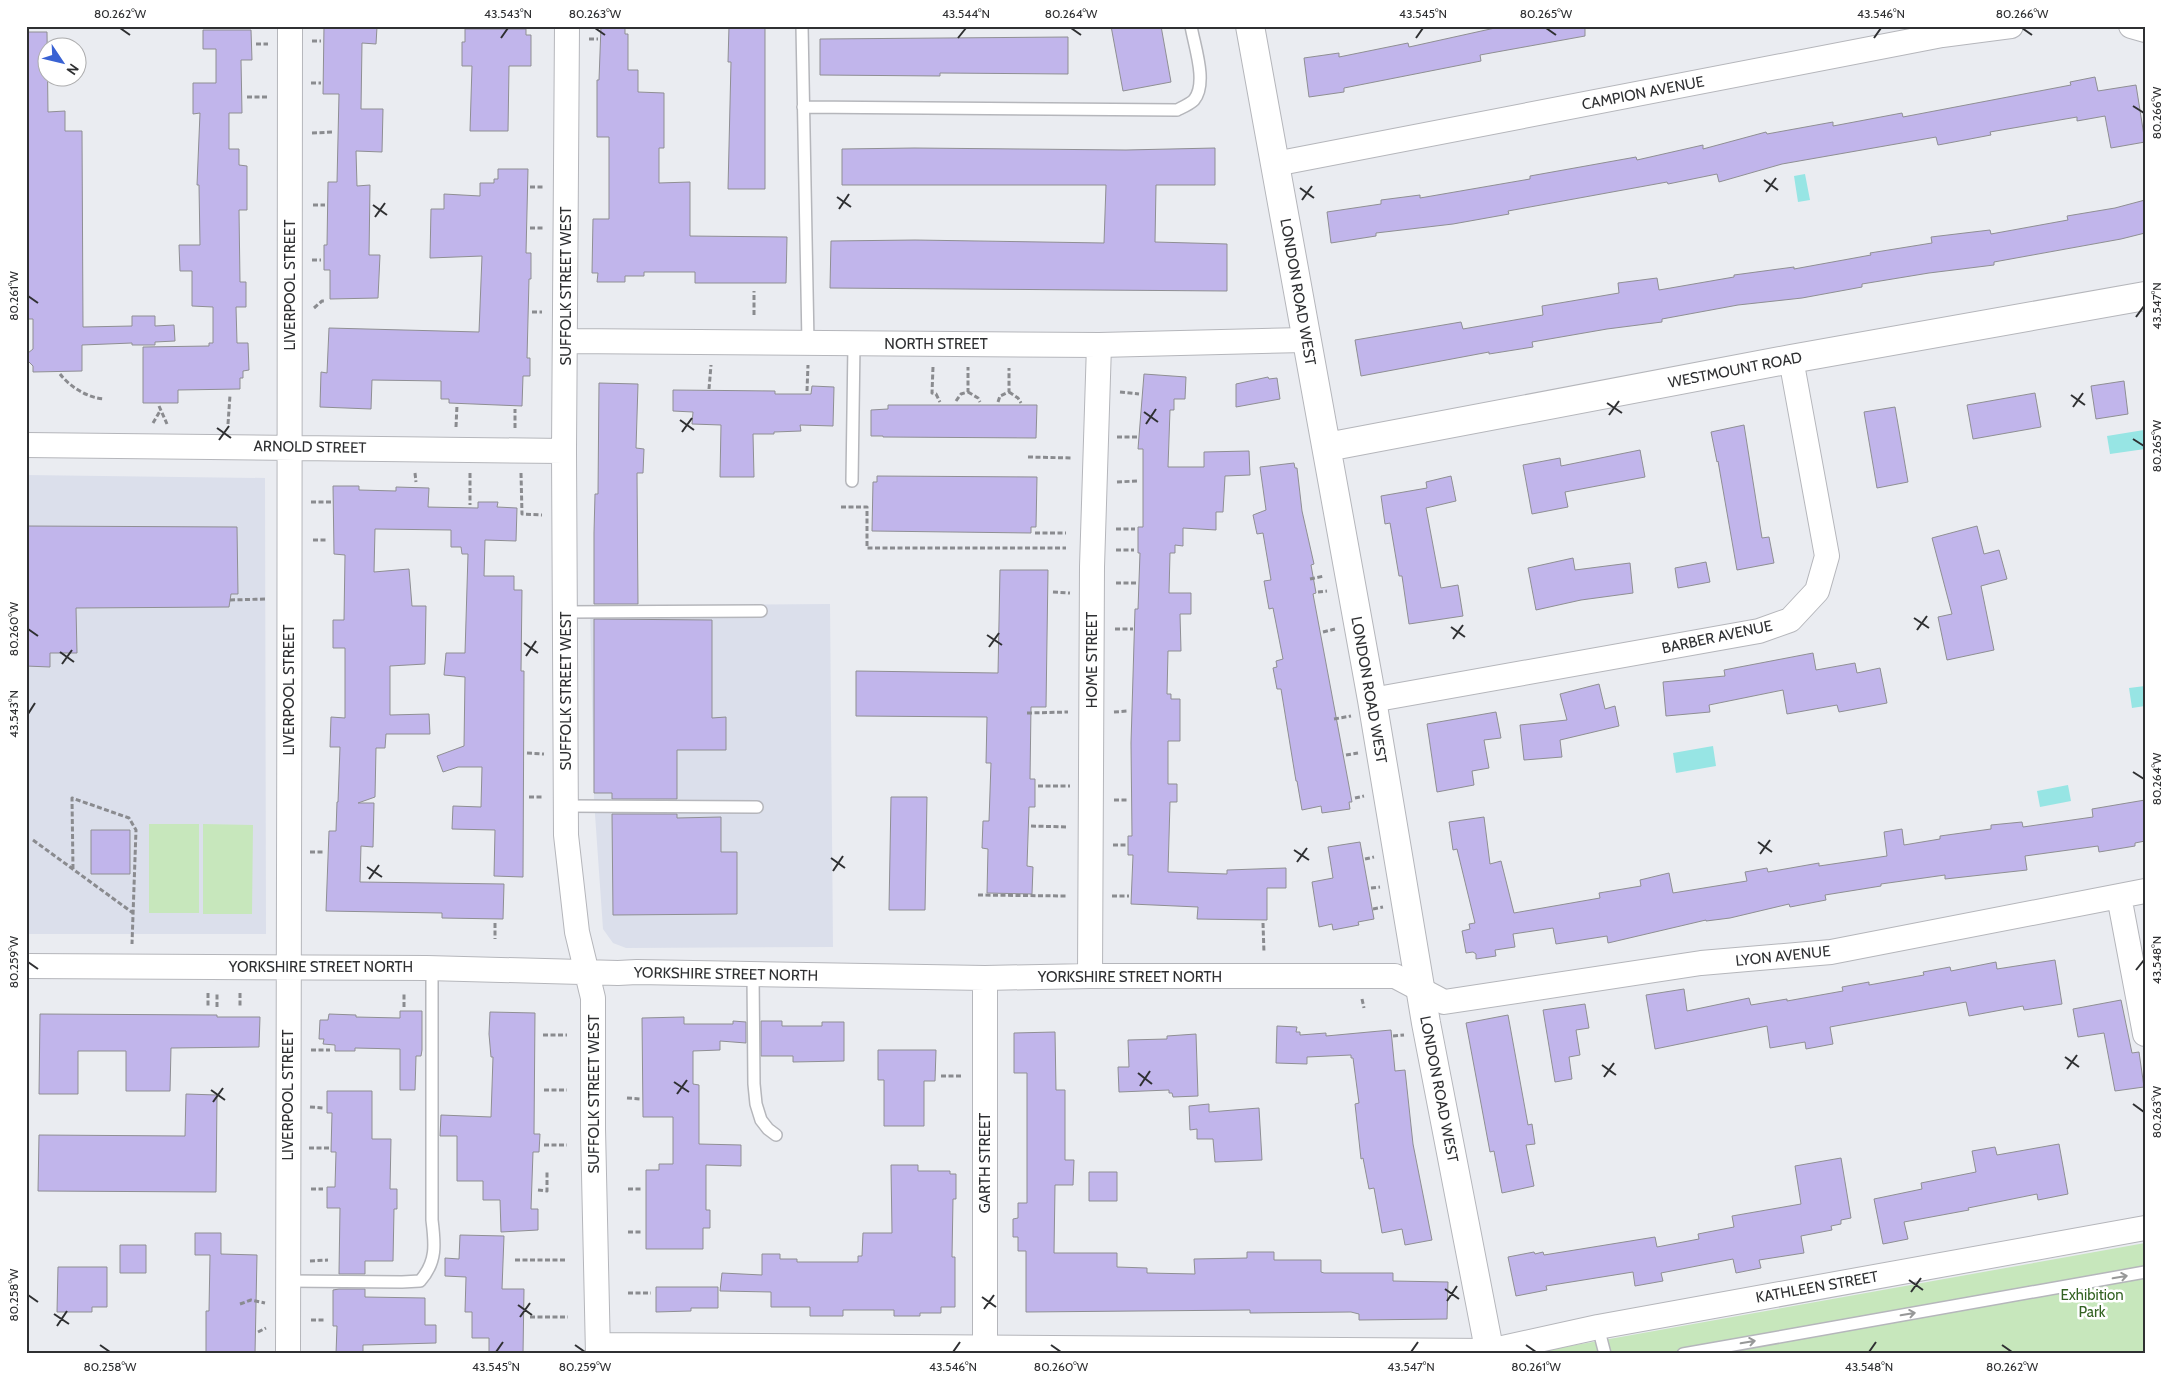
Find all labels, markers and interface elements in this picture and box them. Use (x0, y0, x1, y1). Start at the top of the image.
text: 80.262°W (94, 6, 147, 21)
text: 43.543°N (484, 6, 532, 21)
text: 80.263°W (569, 6, 622, 21)
text: 43.544°N (942, 6, 990, 21)
text: 80.264°W (1045, 6, 1098, 21)
text: 43.545°N (1399, 6, 1447, 21)
text: 80.265°W (1520, 6, 1573, 21)
text: 43.546°N (1857, 6, 1905, 21)
text: 80.266°W (1996, 6, 2049, 21)
north arrow (38, 38, 88, 88)
text: N (62, 60, 83, 79)
street label: CAMPION AVENUE (1580, 72, 1706, 114)
text: 80.266°W (2149, 86, 2164, 139)
street label: SUFFOLK STREET WEST (557, 206, 575, 366)
street label: LONDON ROAD WEST (1276, 217, 1320, 367)
street label: LIVERPOOL STREET (281, 220, 299, 350)
text: 80.261°W (6, 271, 21, 321)
text: 43.547°N (2149, 282, 2164, 330)
street label: NORTH STREET (884, 335, 988, 353)
street label: WESTMOUNT ROAD (1667, 348, 1804, 392)
text: 80.265°W (2149, 419, 2164, 472)
street label: ARNOLD STREET (254, 437, 366, 457)
text: 80.260°W (6, 601, 21, 656)
street label: SUFFOLK STREET WEST (557, 611, 575, 771)
street label: HOME STREET (1083, 612, 1101, 708)
street label: LONDON ROAD WEST (1347, 615, 1391, 765)
street label: BARBER AVENUE (1660, 616, 1774, 658)
street label: LIVERPOOL STREET (280, 625, 298, 755)
text: 43.543°N (6, 690, 21, 738)
text: 80.264°W (2149, 752, 2164, 805)
text: 80.259°W (6, 935, 21, 988)
text: 43.548°N (2149, 936, 2164, 984)
street label: LYON AVENUE (1735, 942, 1831, 970)
street label: YORKSHIRE STREET NORTH (228, 958, 413, 976)
street label: YORKSHIRE STREET NORTH (633, 963, 818, 985)
street label: YORKSHIRE STREET NORTH (1037, 968, 1222, 986)
street label: SUFFOLK STREET WEST (585, 1014, 603, 1174)
street label: LONDON ROAD WEST (1416, 1014, 1462, 1164)
street label: LIVERPOOL STREET (279, 1030, 297, 1160)
text: 80.263°W (2149, 1085, 2164, 1138)
street label: GARTH STREET (976, 1113, 994, 1213)
street label: KATHLEEN STREET (1754, 1267, 1880, 1307)
text: 80.258°W (6, 1268, 21, 1321)
one-way arrow (2112, 1271, 2128, 1281)
park label: Exhibition Park (2060, 1286, 2124, 1321)
one-way arrow (1900, 1309, 1916, 1319)
one-way arrow (1740, 1337, 1756, 1347)
text: 80.258°W (84, 1359, 137, 1374)
text: 43.545°N (472, 1359, 520, 1374)
text: 80.259°W (559, 1359, 612, 1374)
text: 43.546°N (929, 1359, 977, 1374)
text: 80.260°W (1034, 1359, 1089, 1374)
text: 43.547°N (1387, 1359, 1435, 1374)
text: 80.261°W (1511, 1359, 1561, 1374)
text: 43.548°N (1845, 1359, 1893, 1374)
text: 80.262°W (1986, 1359, 2039, 1374)

